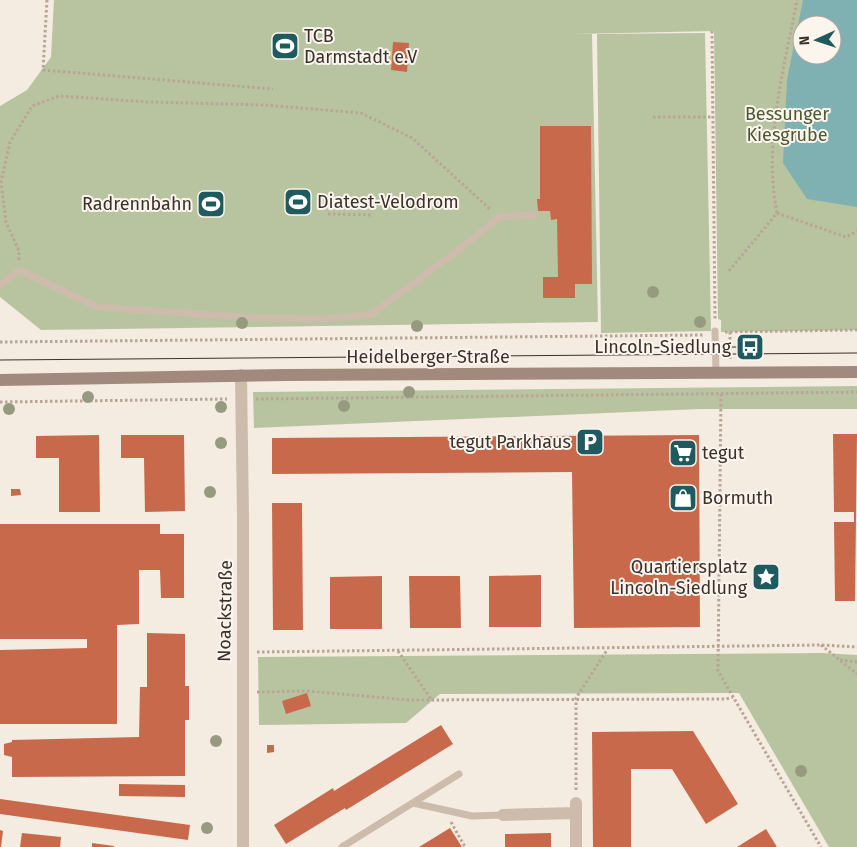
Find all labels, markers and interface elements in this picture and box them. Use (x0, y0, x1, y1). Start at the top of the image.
north arrow (792, 15, 842, 65)
place label: TCB Darmstadt e.V (304, 25, 417, 68)
sports icon: TCB Darmstadt e.V (270, 31, 300, 61)
text: N (796, 36, 813, 46)
park label: Bessunger Kiesgrube (745, 103, 829, 146)
sports icon: Diatest-Velodrom (283, 187, 313, 217)
sports icon: Radrennbahn (196, 189, 226, 219)
place label: Diatest-Velodrom (317, 191, 459, 213)
place label: Radrennbahn (82, 193, 192, 215)
bus stop icon: Lincoln-Siedlung (735, 332, 765, 362)
place label: Lincoln-Siedlung (594, 336, 732, 358)
street label: Heidelberger Straße (346, 346, 510, 368)
parking icon: tegut Parkhaus (575, 427, 605, 457)
place label: tegut Parkhaus (449, 431, 571, 453)
supermarket icon: tegut (668, 438, 698, 468)
place label: tegut (702, 442, 745, 464)
shop icon: Bormuth (668, 483, 698, 513)
place label: Bormuth (702, 487, 773, 509)
place label: Quartiersplatz Lincoln-Siedlung (610, 556, 748, 599)
street label: Noackstraße (213, 560, 237, 662)
place icon: Quartiersplatz Lincoln-Siedlung (751, 562, 781, 592)

